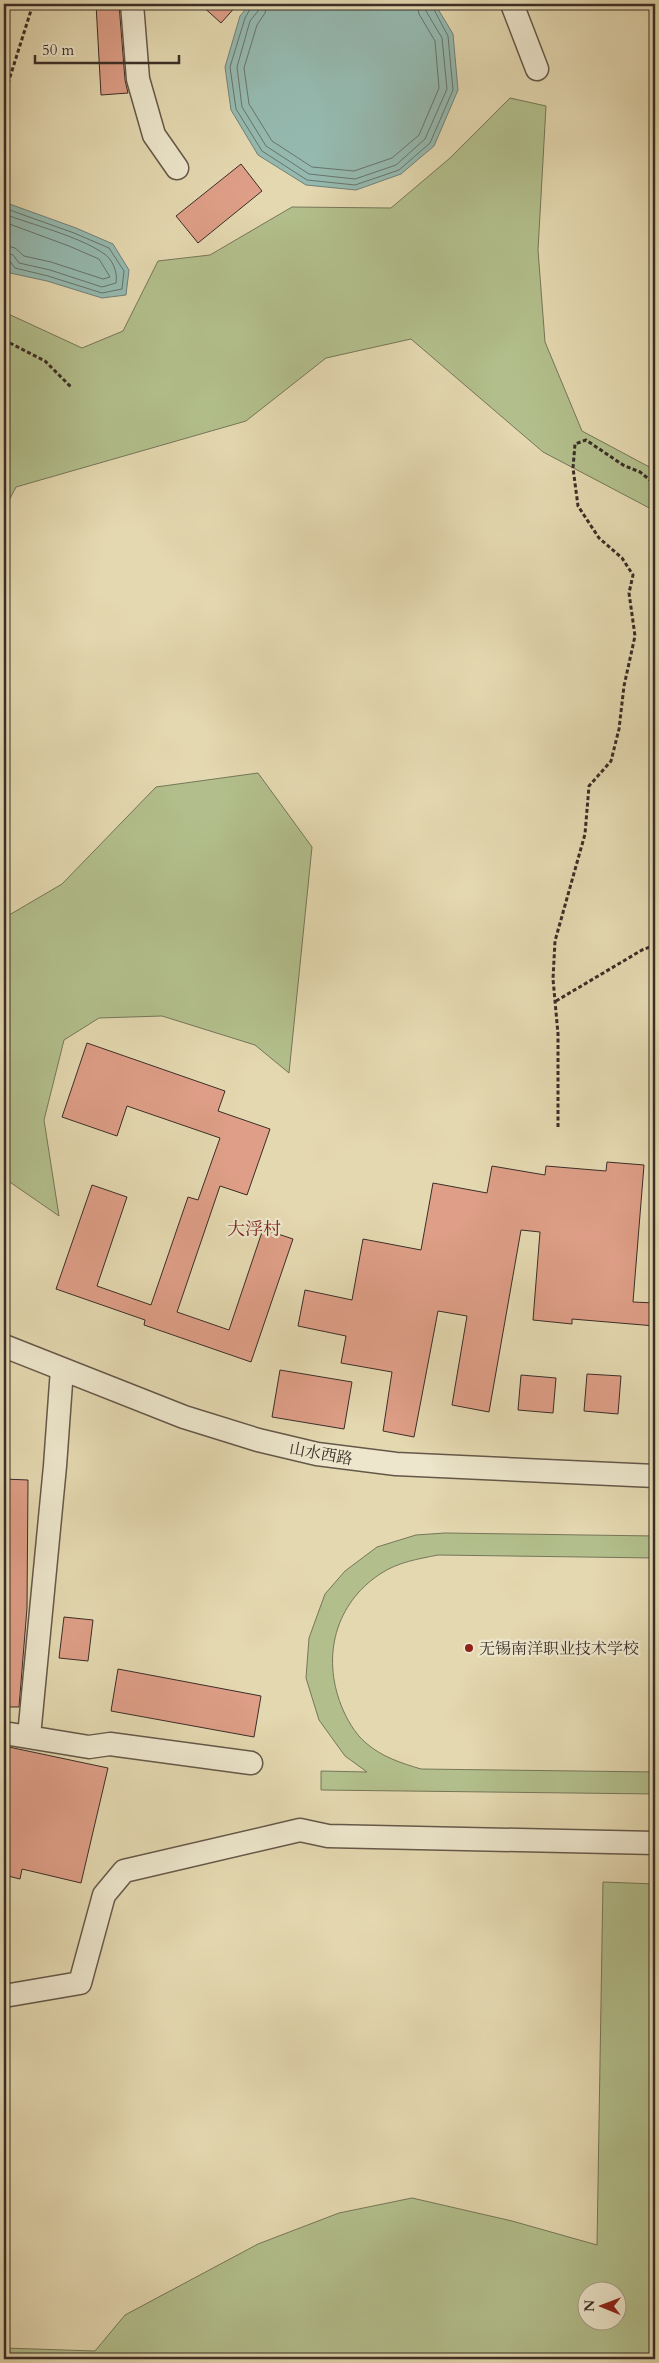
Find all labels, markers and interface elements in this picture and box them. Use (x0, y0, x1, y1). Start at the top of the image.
scale bar (35, 32, 179, 64)
text: 50 m (42, 40, 74, 60)
district label: 大浮村 (227, 1217, 281, 1242)
street label: 山水西路 (287, 1438, 354, 1470)
place label: 无锡南洋职业技术学校 (479, 1638, 639, 1660)
marker: 无锡南洋职业技术学校 (463, 1642, 475, 1654)
north arrow (576, 2280, 626, 2330)
text: N (580, 2300, 599, 2312)

